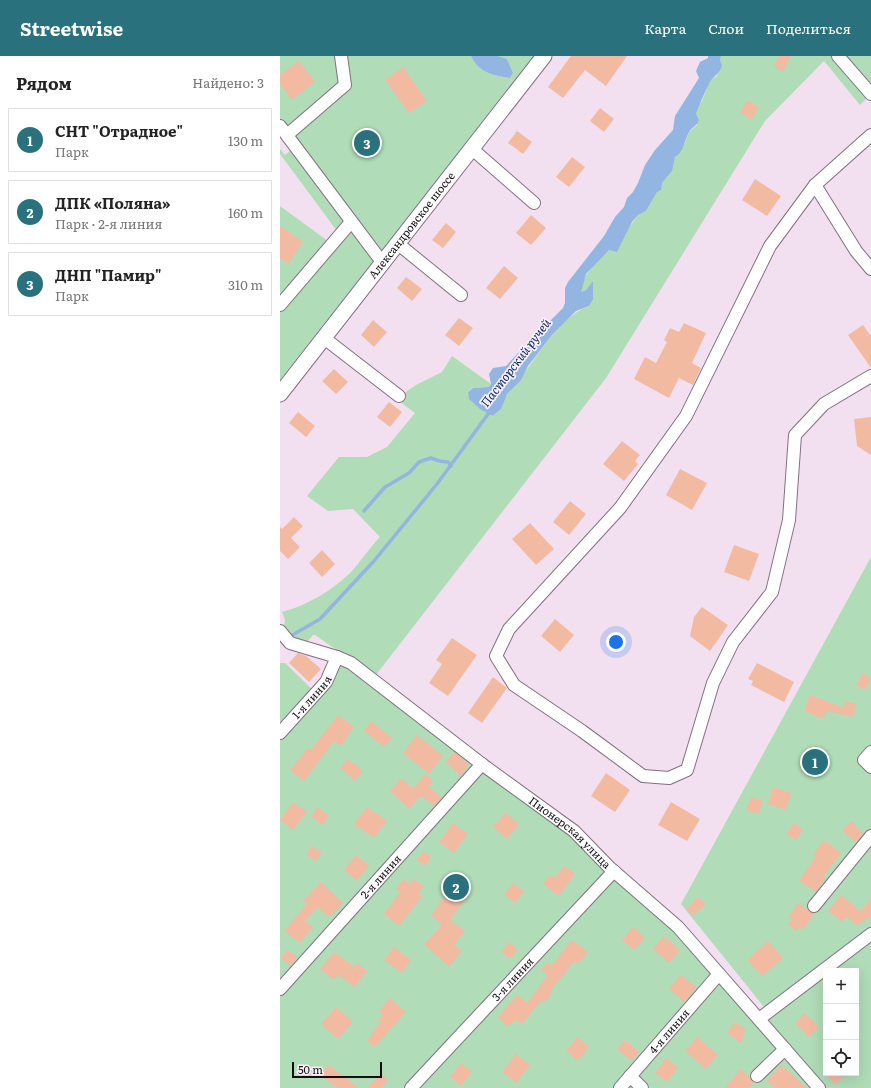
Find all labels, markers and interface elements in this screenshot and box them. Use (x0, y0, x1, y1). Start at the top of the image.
text: Streetwise (20, 14, 123, 42)
text: Карта (644, 18, 686, 38)
text: Слои (708, 18, 744, 38)
text: Поделиться (766, 18, 851, 38)
text: Рядом (16, 70, 72, 95)
text: Найдено: 3 (192, 73, 264, 92)
text: СНТ "Отрадное" (55, 119, 183, 142)
pin: 3 (354, 128, 380, 158)
text: 1 (27, 131, 33, 150)
text: 130 m (228, 131, 263, 150)
text: Парк (55, 142, 89, 161)
street label: Александровское шоссе (364, 168, 458, 282)
text: ДПК «Поляна» (55, 191, 170, 214)
text: 2 (27, 203, 33, 222)
text: 160 m (228, 203, 263, 222)
text: Парк · 2-я линия (55, 214, 162, 233)
text: ДНП "Памир" (55, 263, 162, 286)
text: 3 (26, 275, 34, 294)
text: 310 m (228, 275, 263, 294)
text: Парк (55, 286, 89, 305)
water label: Пасторский ручей (476, 314, 555, 410)
your location (606, 632, 626, 652)
street label: 1-я линия (288, 673, 335, 722)
pin: 1 (802, 747, 828, 777)
street label: Пионерская улица (526, 792, 615, 872)
street label: 2-я линия (356, 850, 404, 902)
pin: 2 (443, 872, 469, 902)
street label: 3-я линия (488, 953, 537, 1004)
map controls (823, 968, 859, 1076)
button: + (823, 968, 859, 1004)
street label: 4-я линия (644, 1004, 693, 1057)
button: − (823, 1004, 859, 1040)
button: locate (823, 1040, 859, 1076)
scale bar (292, 1060, 382, 1079)
text: 50 m (298, 1061, 323, 1077)

